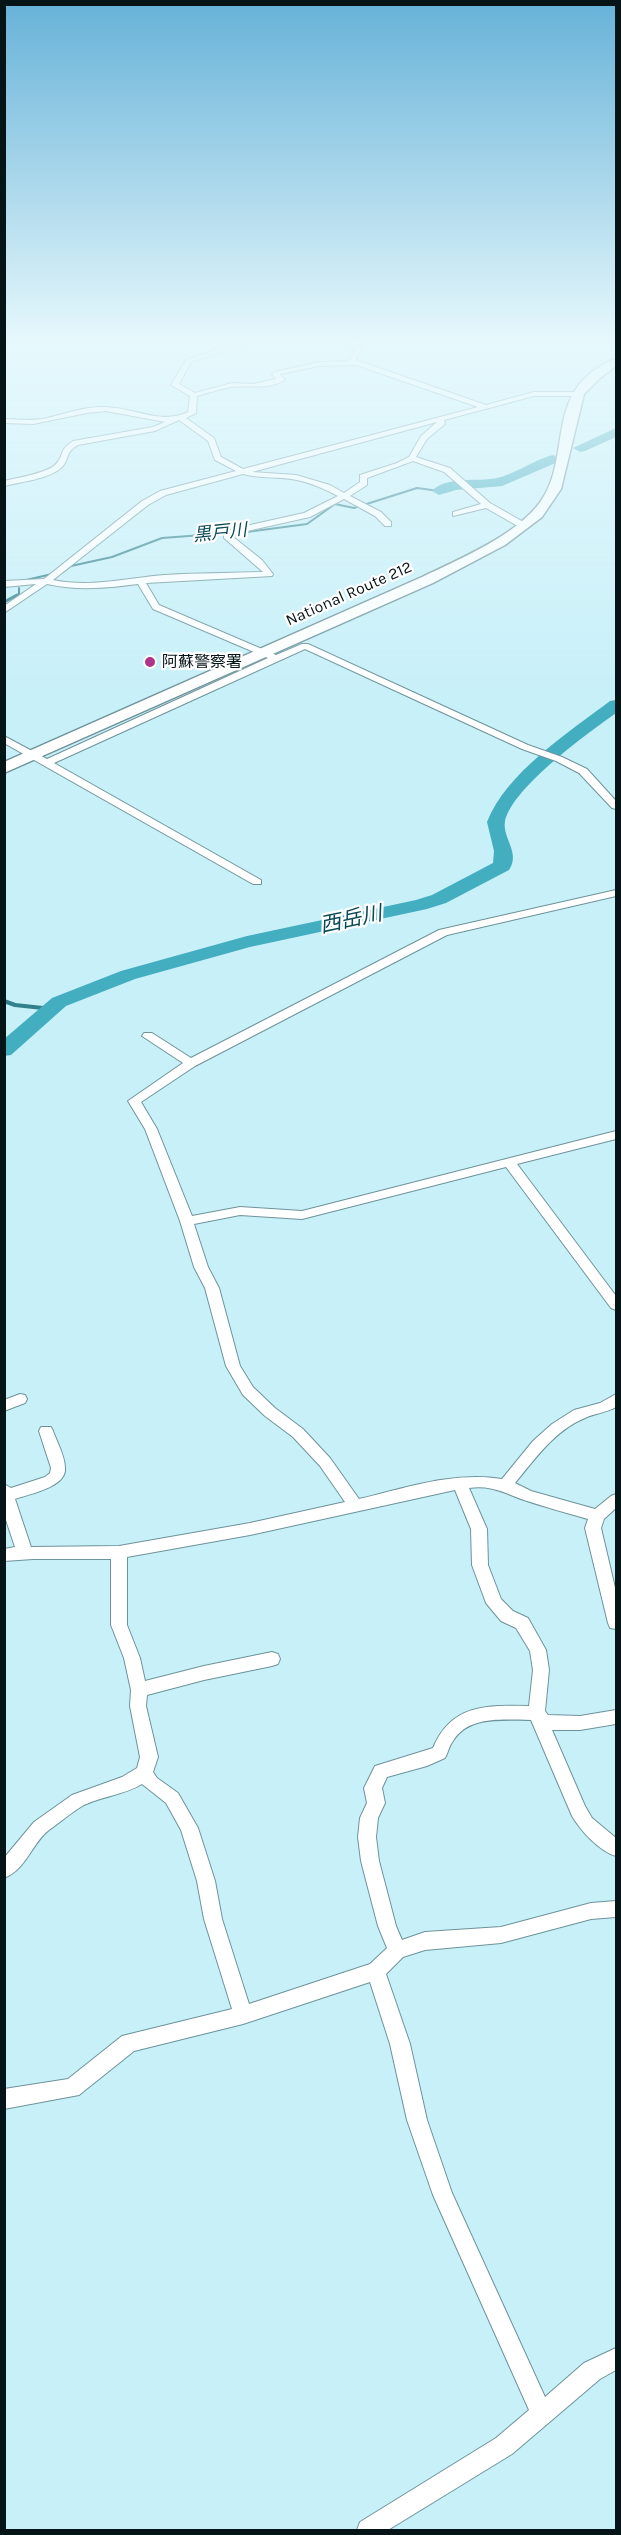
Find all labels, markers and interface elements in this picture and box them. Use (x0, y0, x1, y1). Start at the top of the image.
water label: 黒戸川 (192, 519, 248, 547)
street label: National Route 212 (283, 558, 415, 630)
place label: 阿蘇警察署 (162, 652, 242, 672)
marker: 阿蘇警察署 (143, 655, 157, 669)
water label: 西岳川 (318, 901, 384, 939)

